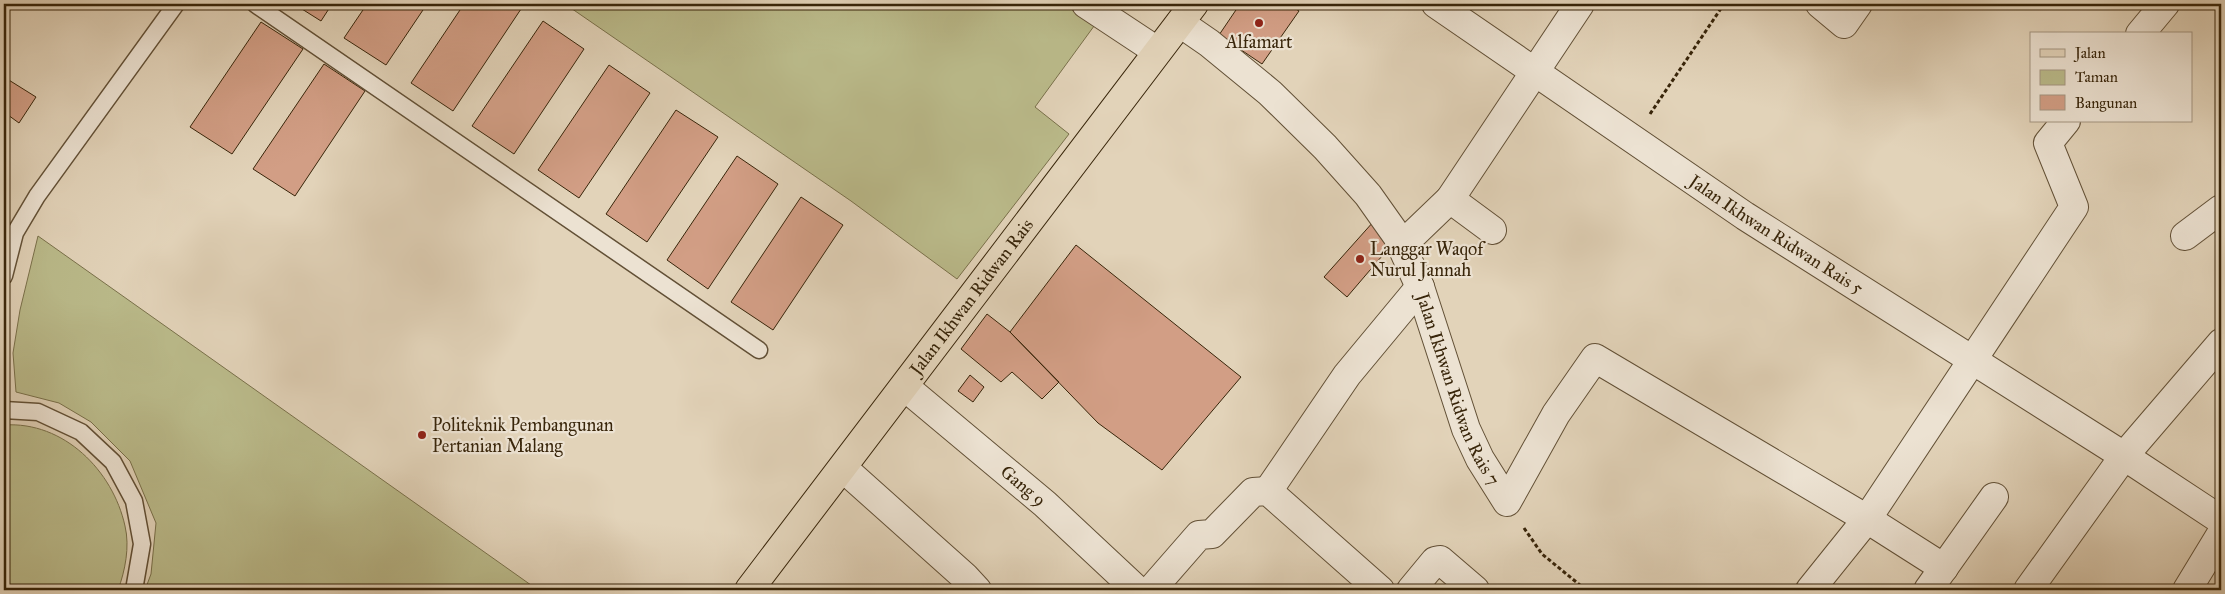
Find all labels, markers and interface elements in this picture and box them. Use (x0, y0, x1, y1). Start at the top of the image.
marker: Alfamart (1253, 17, 1265, 29)
place label: Alfamart (1225, 31, 1293, 53)
legend (2030, 32, 2192, 122)
text: Jalan (2073, 44, 2106, 63)
text: Taman (2075, 68, 2118, 86)
text: Bangunan (2075, 94, 2137, 112)
street label: Jalan Ikhwan Ridwan Rais 5 (1683, 169, 1868, 299)
street label: Jalan Ikhwan Ridwan Rais (904, 214, 1038, 382)
place label: Langgar Waqof Nurul Jannah (1370, 238, 1486, 282)
marker: Langgar Waqof Nurul Jannah (1354, 253, 1366, 265)
street label: Jalan Ikhwan Ridwan Rais 7 (1410, 288, 1505, 489)
place label: Politeknik Pembangunan Pertanian Malang (432, 414, 614, 458)
marker: Politeknik Pembangunan Pertanian Malang (416, 429, 428, 441)
street label: Gang 9 (996, 460, 1050, 511)

